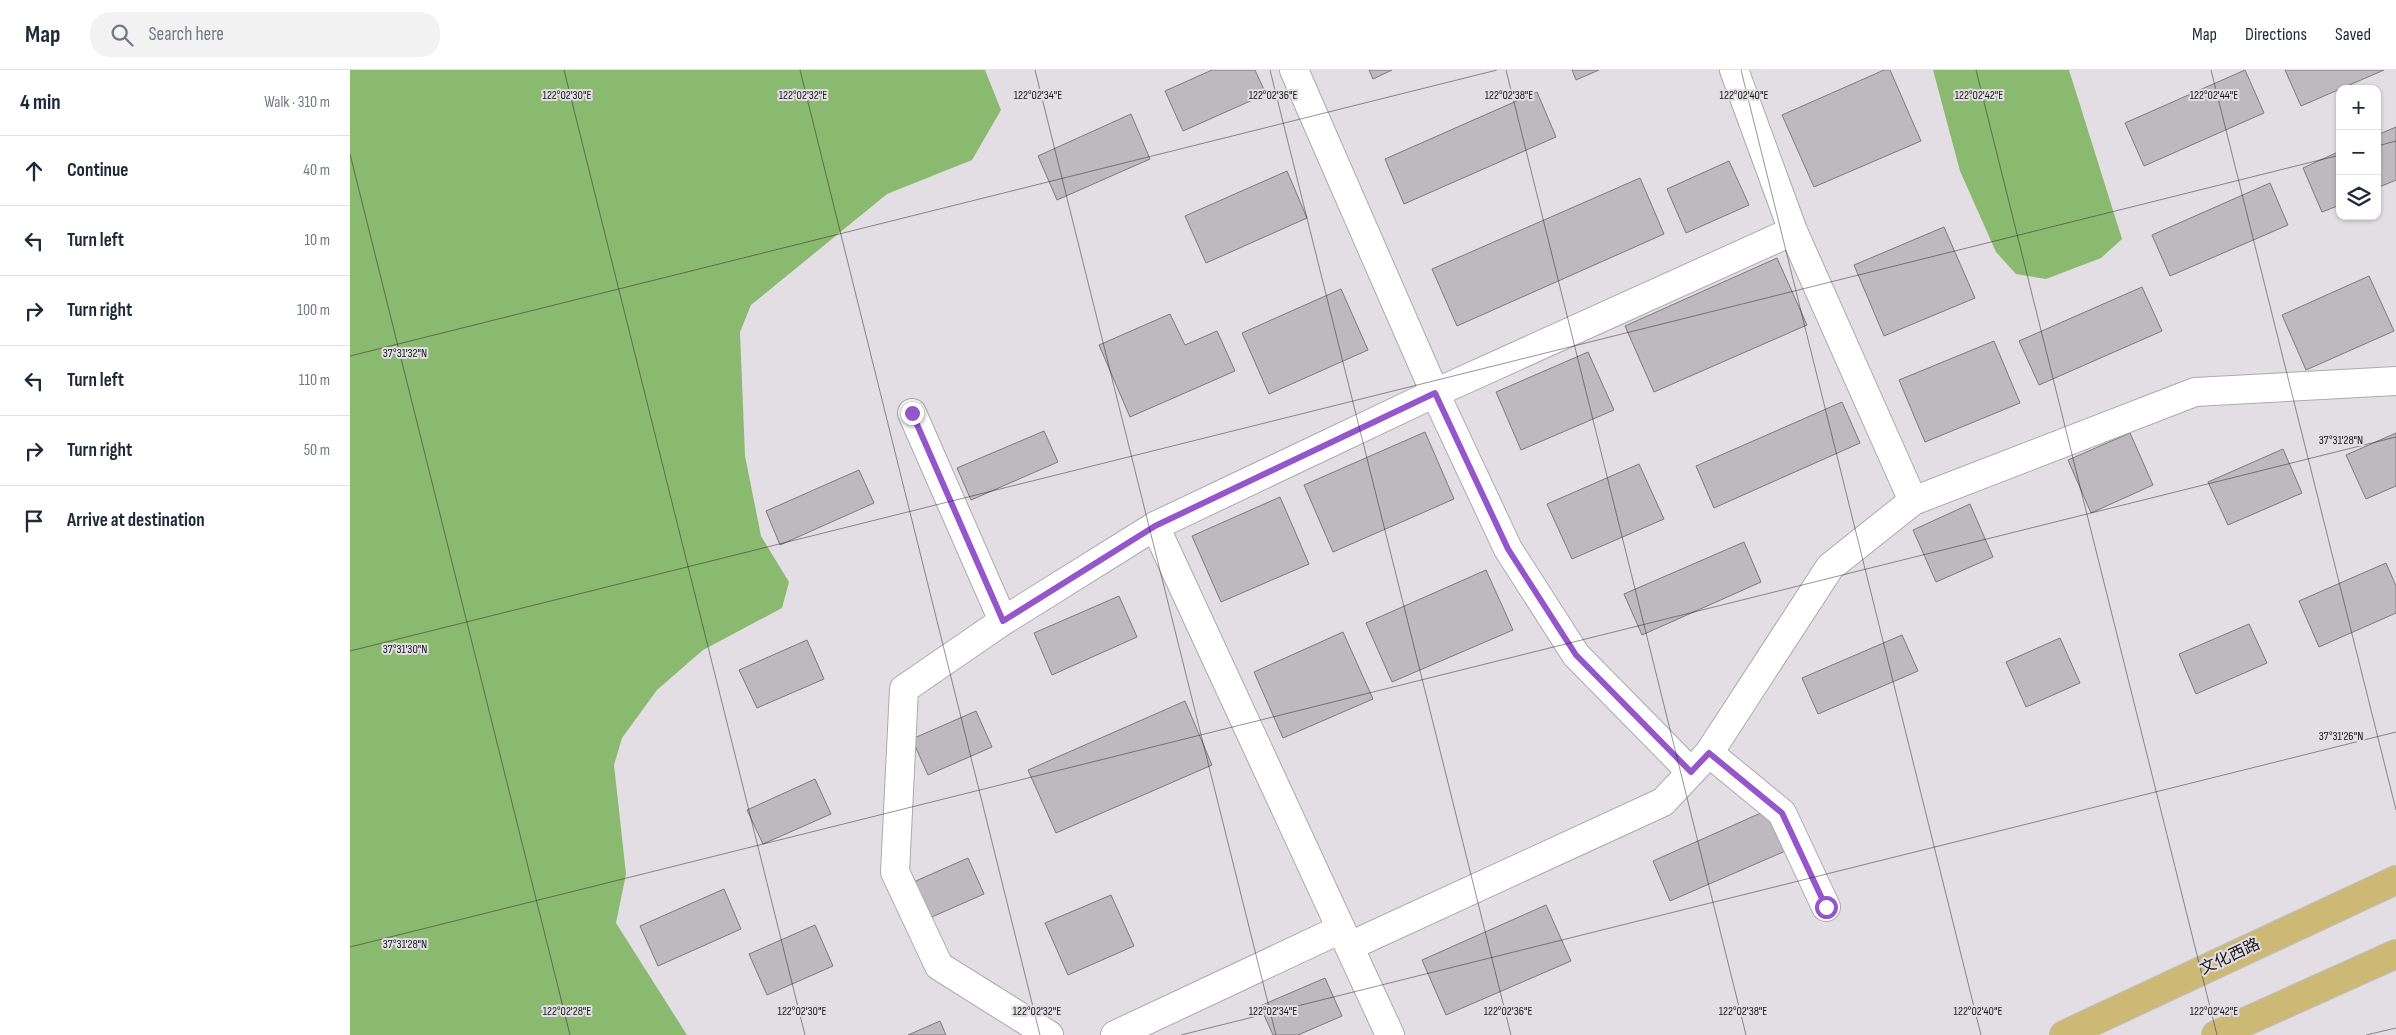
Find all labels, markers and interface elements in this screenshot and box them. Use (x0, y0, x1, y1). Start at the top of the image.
search box (90, 12, 440, 57)
text: Map (25, 20, 60, 49)
icon: search (108, 21, 136, 49)
text: Search here (148, 23, 224, 46)
text: Map (2192, 24, 2217, 45)
text: Directions (2245, 24, 2307, 45)
text: Saved (2335, 24, 2371, 45)
map controls (2336, 85, 2381, 220)
button: + (2336, 85, 2381, 130)
text: 122°02'30"E (543, 88, 591, 103)
text: 122°02'32"E (779, 88, 827, 103)
text: 122°02'34"E (1014, 88, 1062, 103)
text: 122°02'36"E (1249, 88, 1297, 103)
text: 122°02'38"E (1485, 88, 1533, 103)
text: 122°02'40"E (1720, 88, 1768, 103)
text: 122°02'42"E (1955, 88, 2003, 103)
text: 122°02'44"E (2190, 88, 2238, 103)
text: 4 min (20, 90, 61, 115)
text: Walk · 310 m (264, 93, 330, 112)
button: − (2336, 130, 2381, 175)
icon: ahead (20, 157, 48, 185)
text: Continue (67, 159, 128, 182)
text: 40 m (303, 161, 330, 180)
button: layers (2336, 175, 2381, 220)
icon: left (20, 227, 48, 255)
text: Turn left (67, 229, 124, 252)
text: 10 m (304, 231, 330, 250)
icon: right (20, 297, 48, 325)
text: Turn right (67, 299, 132, 322)
text: 100 m (297, 301, 330, 320)
text: 37°31'32"N (383, 346, 427, 361)
icon: left (20, 367, 48, 395)
text: Turn left (67, 369, 124, 392)
text: 110 m (299, 371, 330, 390)
route end (901, 402, 924, 425)
text: 37°31'28"N (2319, 433, 2363, 448)
icon: right (20, 437, 48, 465)
text: Turn right (67, 439, 132, 462)
text: 50 m (304, 441, 330, 460)
icon: arrive (20, 507, 48, 535)
text: Arrive at destination (67, 509, 205, 532)
text: 37°31'30"N (383, 642, 427, 657)
text: 37°31'26"N (2319, 729, 2363, 744)
route start (1815, 896, 1838, 919)
street label: 文化西路 (2197, 935, 2263, 979)
text: 37°31'28"N (383, 937, 427, 952)
text: 122°02'28"E (543, 1004, 591, 1019)
text: 122°02'30"E (778, 1004, 826, 1019)
text: 122°02'32"E (1013, 1004, 1061, 1019)
text: 122°02'34"E (1249, 1004, 1297, 1019)
text: 122°02'36"E (1484, 1004, 1532, 1019)
text: 122°02'38"E (1719, 1004, 1767, 1019)
text: 122°02'40"E (1954, 1004, 2002, 1019)
text: 122°02'42"E (2190, 1004, 2238, 1019)

